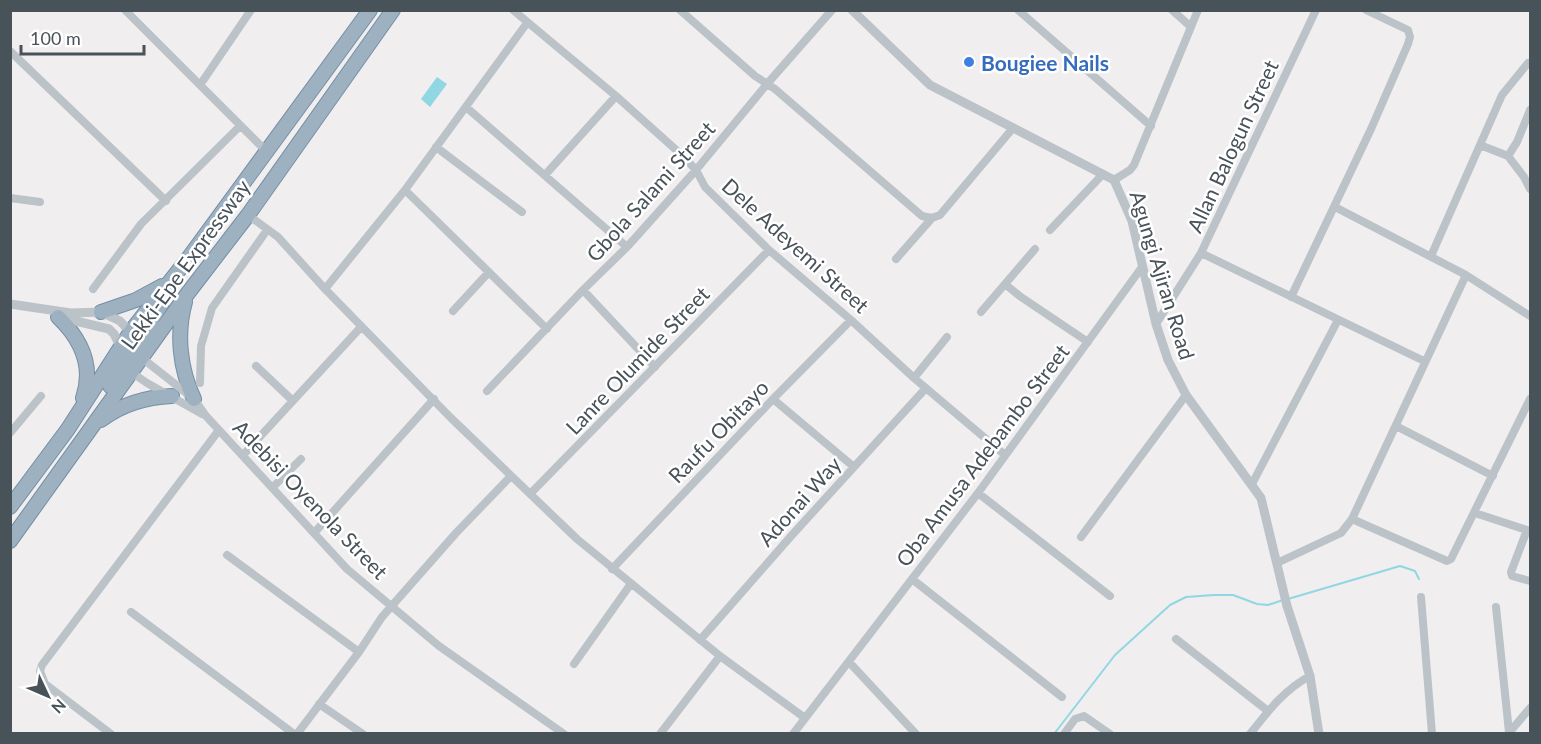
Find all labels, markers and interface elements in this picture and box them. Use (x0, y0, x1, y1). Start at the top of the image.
scale bar (21, 18, 144, 56)
text: 100 m (30, 27, 81, 49)
place label: Bougiee Nails (981, 50, 1109, 75)
marker: Bougiee Nails (962, 55, 976, 69)
street label: Allan Balogun Street (1181, 55, 1283, 236)
street label: Gbola Salami Street (581, 116, 720, 266)
street label: Dele Adeyemi Street (717, 173, 875, 318)
street label: Lekki-Epe Expressway (115, 174, 255, 354)
street label: Agungi Ajiran Road (1125, 188, 1201, 362)
street label: Lanre Olumide Street (560, 281, 714, 439)
street label: Oba Amusa Adebambo Street (890, 339, 1074, 571)
street label: Raufu Obitayo (663, 374, 773, 488)
street label: Adebisi Oyenola Street (229, 414, 394, 584)
street label: Adonai Way (752, 451, 846, 551)
north arrow (18, 666, 78, 726)
text: N (48, 696, 70, 718)

